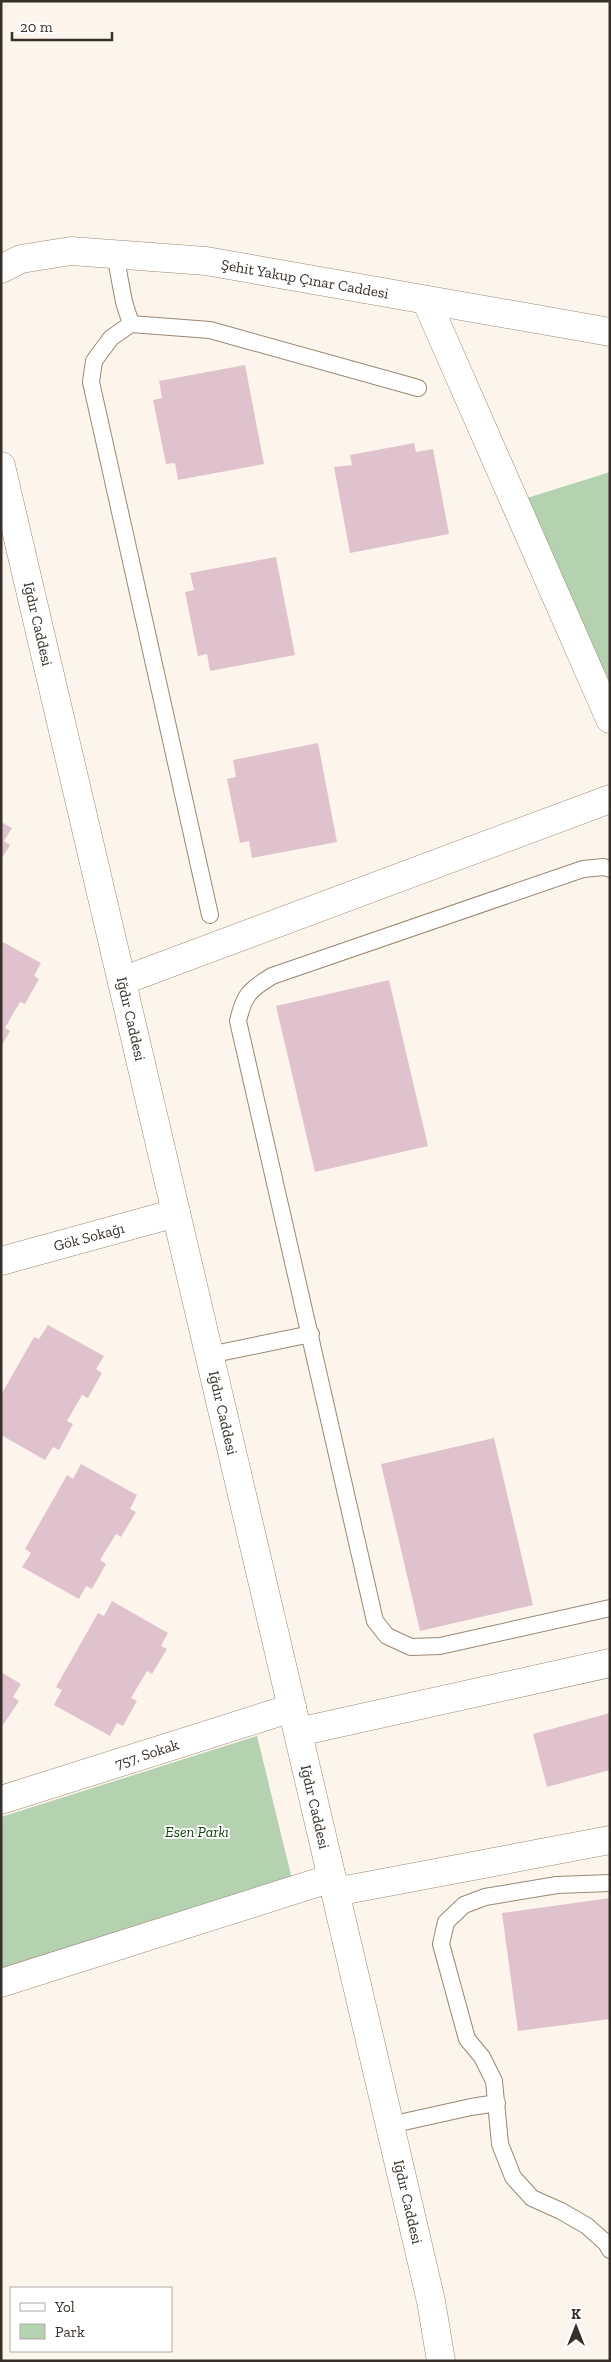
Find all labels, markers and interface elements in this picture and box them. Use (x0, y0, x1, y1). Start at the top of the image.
scale bar (12, 10, 112, 42)
text: 20 m (20, 18, 53, 36)
street label: Şehit Yakup Çınar Caddesi (220, 255, 390, 303)
street label: Iğdır Caddesi (20, 580, 56, 668)
street label: Iğdır Caddesi (113, 975, 149, 1063)
street label: Gök Sokağı (52, 1219, 126, 1255)
street label: Iğdır Caddesi (205, 1369, 241, 1457)
street label: 757. Sokak (113, 1735, 181, 1773)
street label: Iğdır Caddesi (297, 1763, 333, 1851)
park label: Esen Parkı (165, 1823, 229, 1841)
street label: Iğdır Caddesi (390, 2158, 426, 2246)
legend (10, 2287, 172, 2352)
text: Yol (54, 2298, 75, 2316)
north arrow (551, 2302, 601, 2352)
text: K (571, 2306, 581, 2323)
text: Park (55, 2323, 85, 2341)

